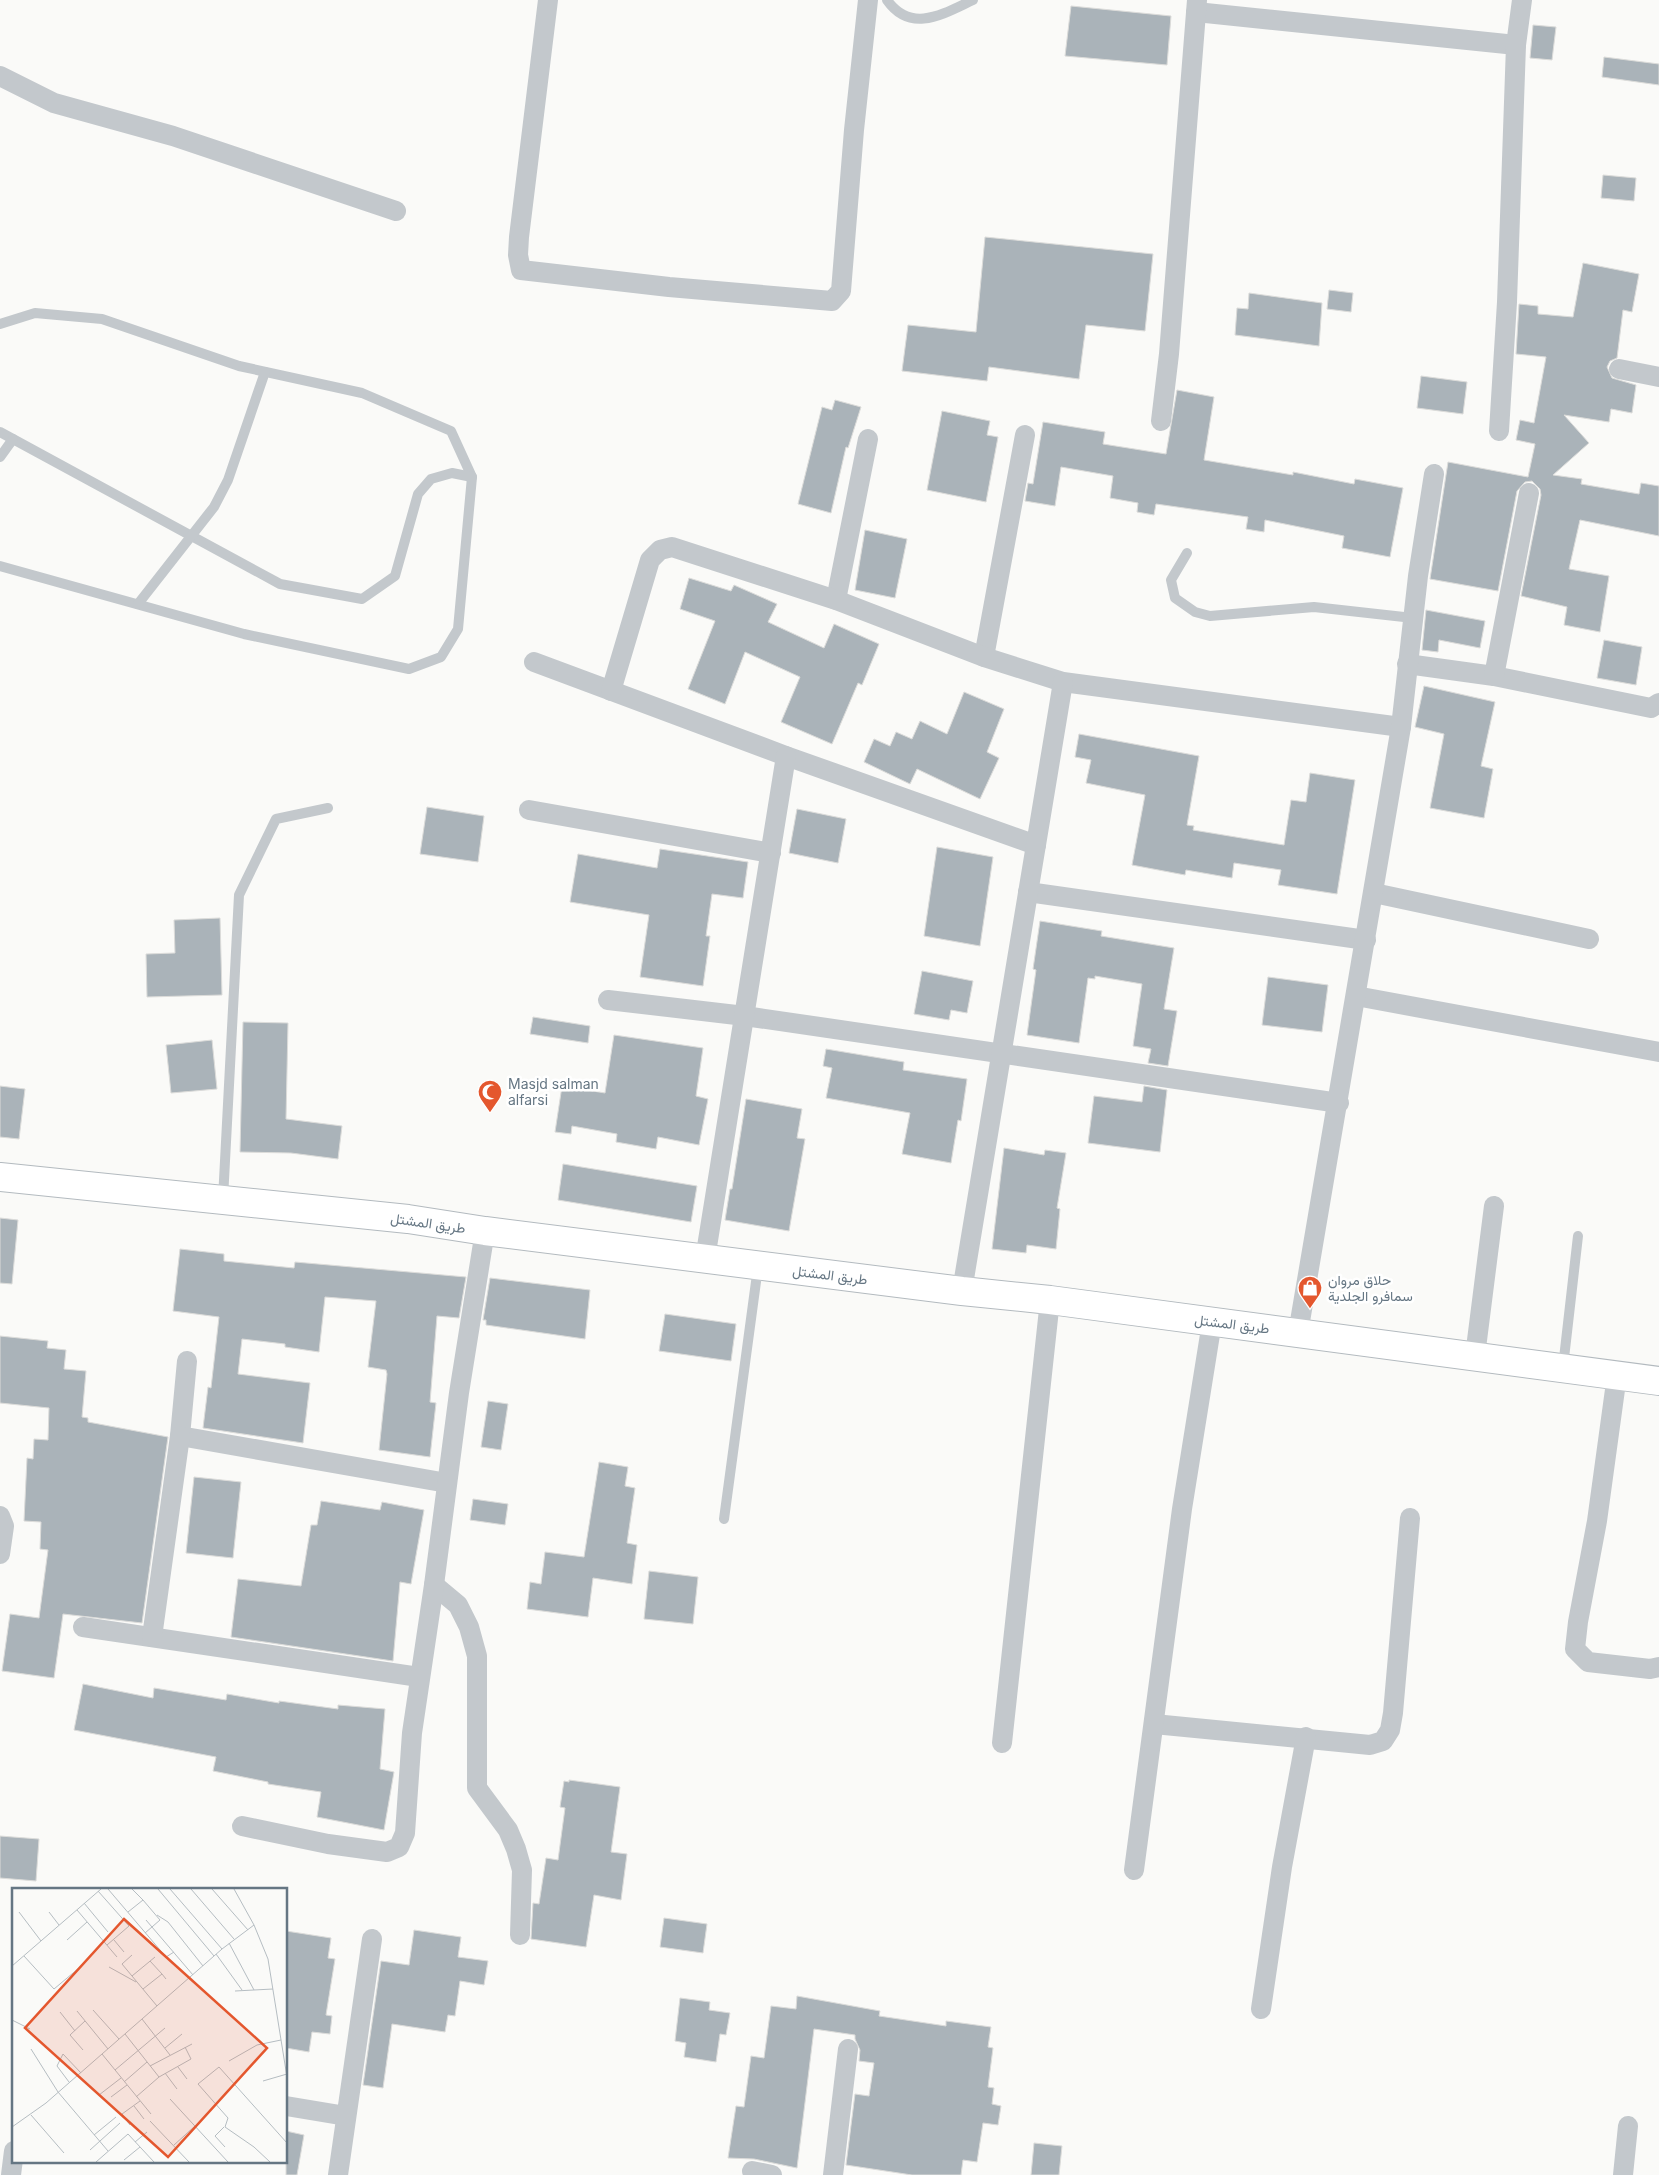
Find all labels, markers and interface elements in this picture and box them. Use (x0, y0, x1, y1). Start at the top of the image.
place label: Masjd salman alfarsi (508, 1075, 599, 1108)
mosque icon: Masjd salman alfarsi (477, 1079, 503, 1113)
street label: طريق المشتل (389, 1209, 467, 1237)
street label: طريق المشتل (791, 1261, 869, 1289)
place label: حلاق مروان سمافرو الجلدية (1328, 1271, 1413, 1305)
shop icon: حلاق مروان سمافرو الجلدية (1297, 1275, 1323, 1309)
street label: طريق المشتل (1193, 1310, 1271, 1338)
inset map (12, 1888, 288, 2162)

